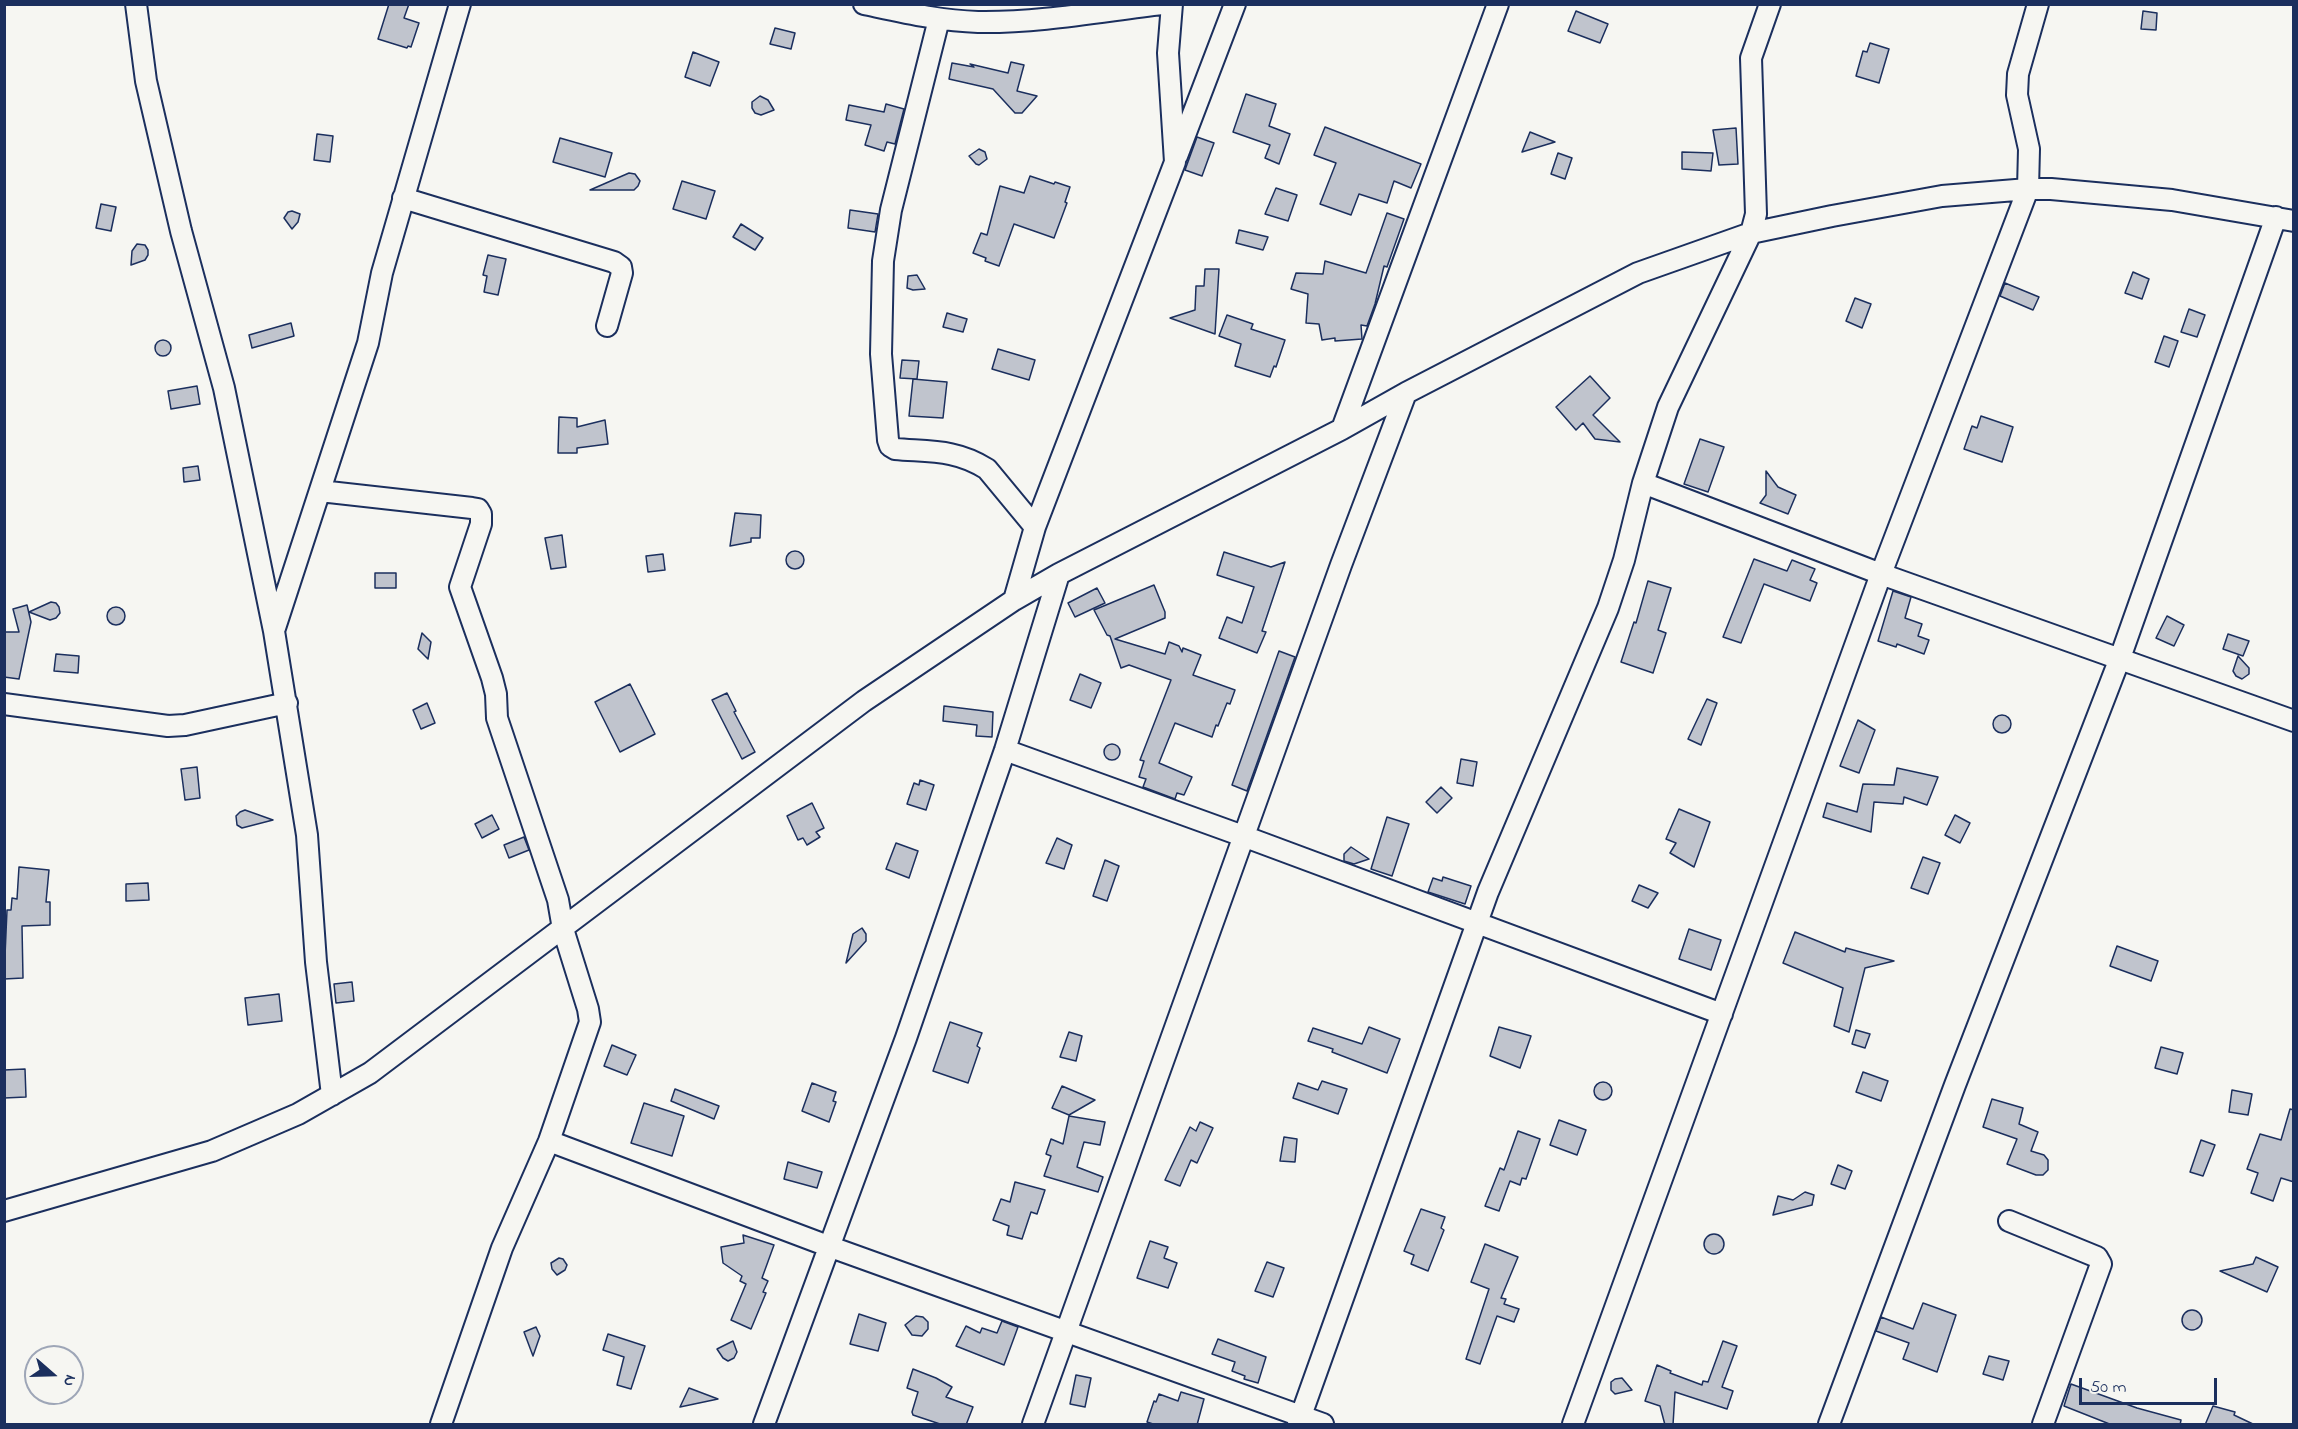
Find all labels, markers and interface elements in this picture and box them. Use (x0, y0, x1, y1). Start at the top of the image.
north arrow (24, 1345, 84, 1405)
scale bar (2082, 1366, 2220, 1404)
text: N (56, 1371, 82, 1390)
text: 50 m (2090, 1375, 2127, 1401)

